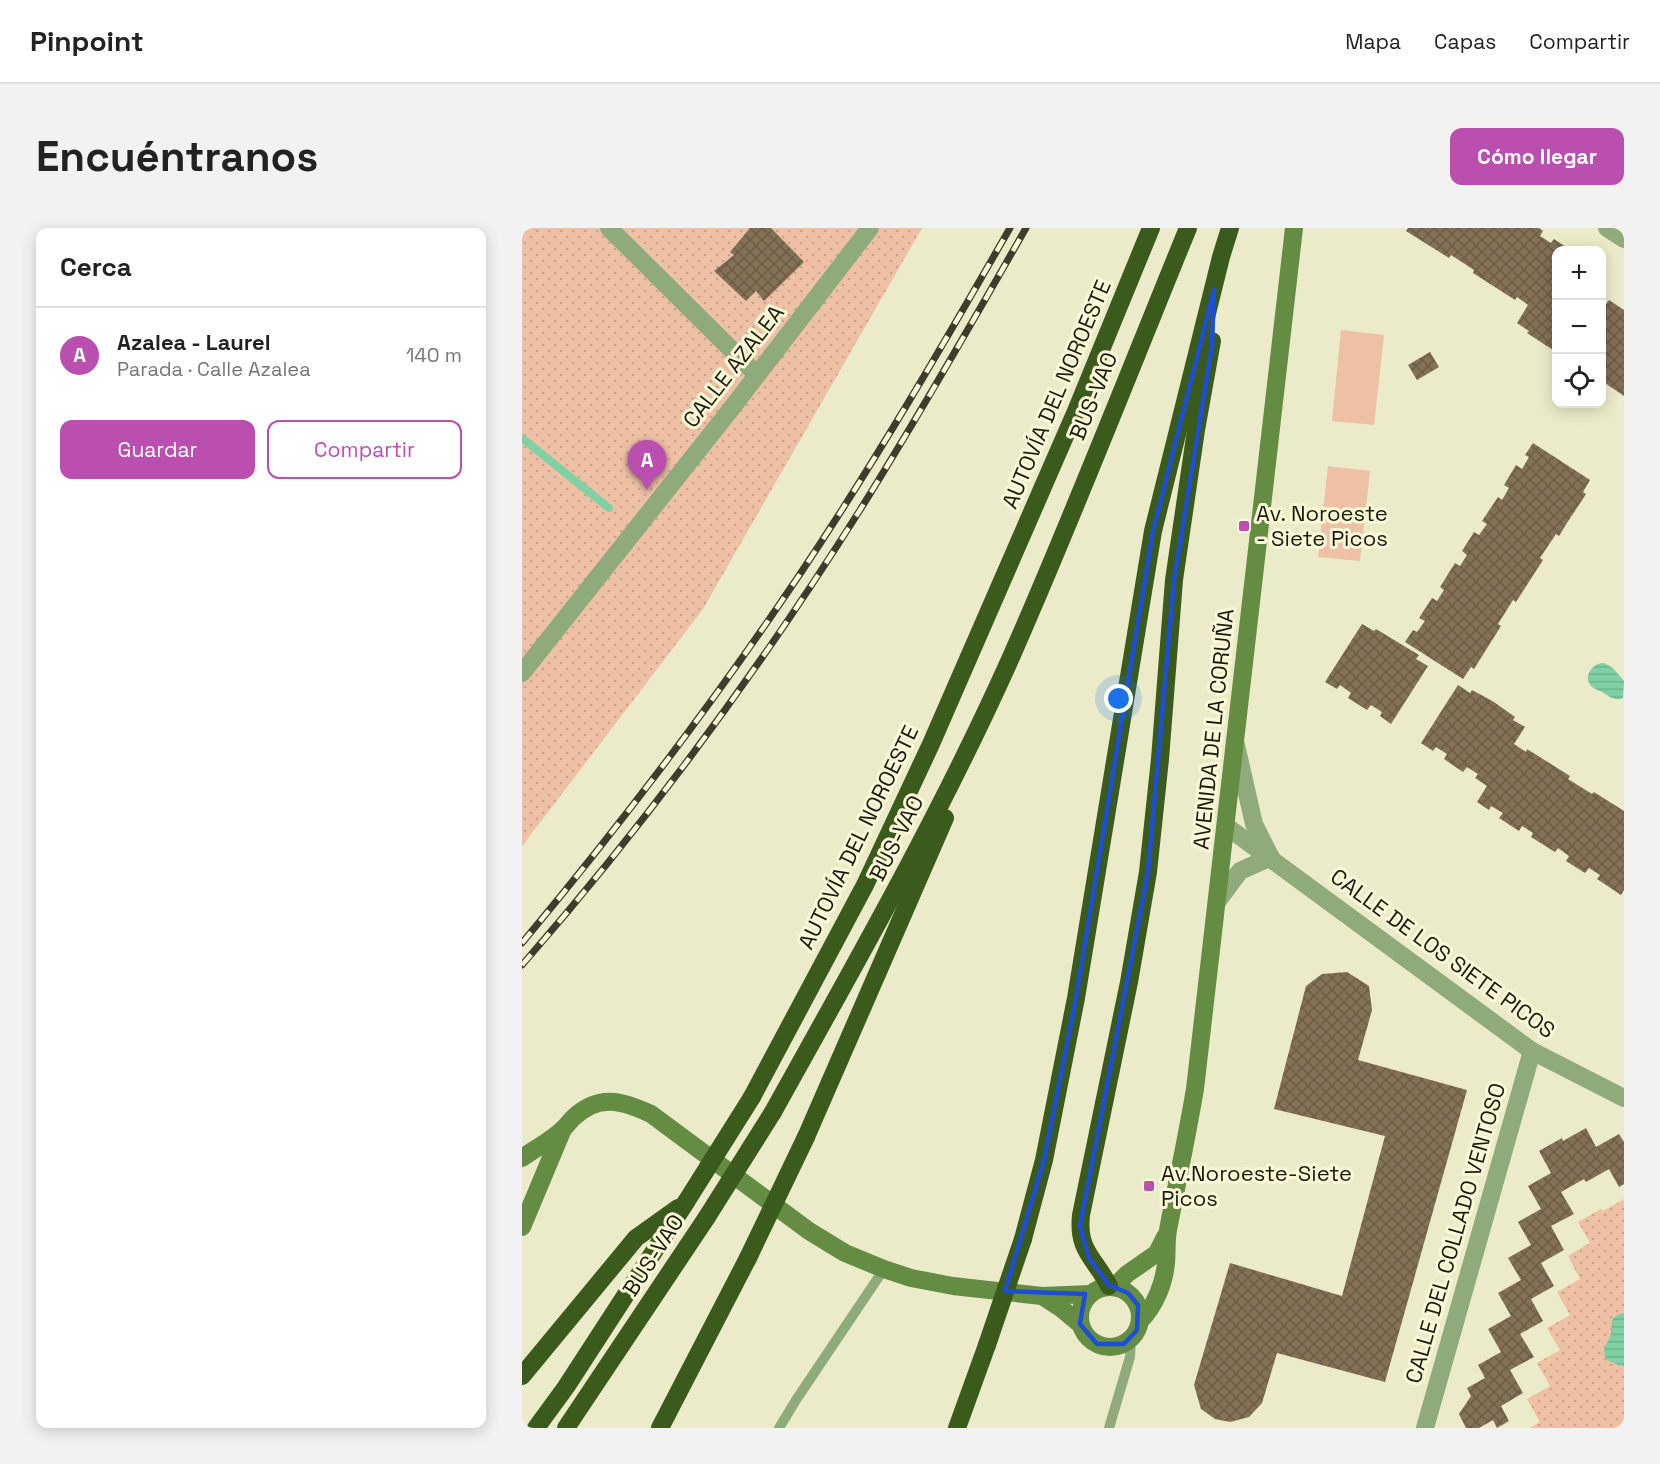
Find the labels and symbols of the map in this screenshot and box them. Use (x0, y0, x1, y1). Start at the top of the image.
street label: AUTOVÍA DEL NOROESTE (995, 275, 1117, 513)
street label: CALLE AZALEA (676, 299, 790, 433)
street label: BUS-VAO (1063, 348, 1123, 444)
pin: A (628, 440, 666, 490)
place label: Av. Noroeste - Siete Picos (1256, 499, 1388, 552)
marker: Av. Noroeste - Siete Picos (1237, 519, 1251, 533)
street label: AVENIDA DE LA CORUÑA (1186, 607, 1240, 851)
your location (1104, 684, 1133, 713)
street label: AUTOVÍA DEL NOROESTE (792, 720, 924, 954)
street label: BUS-VAO (863, 790, 929, 886)
street label: CALLE DE LOS SIETE PICOS (1325, 862, 1561, 1044)
street label: CALLE DEL COLLADO VENTOSO (1399, 1080, 1511, 1386)
place label: Av.Noroeste-Siete Picos (1161, 1159, 1352, 1212)
marker: Av.Noroeste-Siete Picos (1142, 1179, 1156, 1193)
street label: BUS-VAO (616, 1209, 690, 1301)

